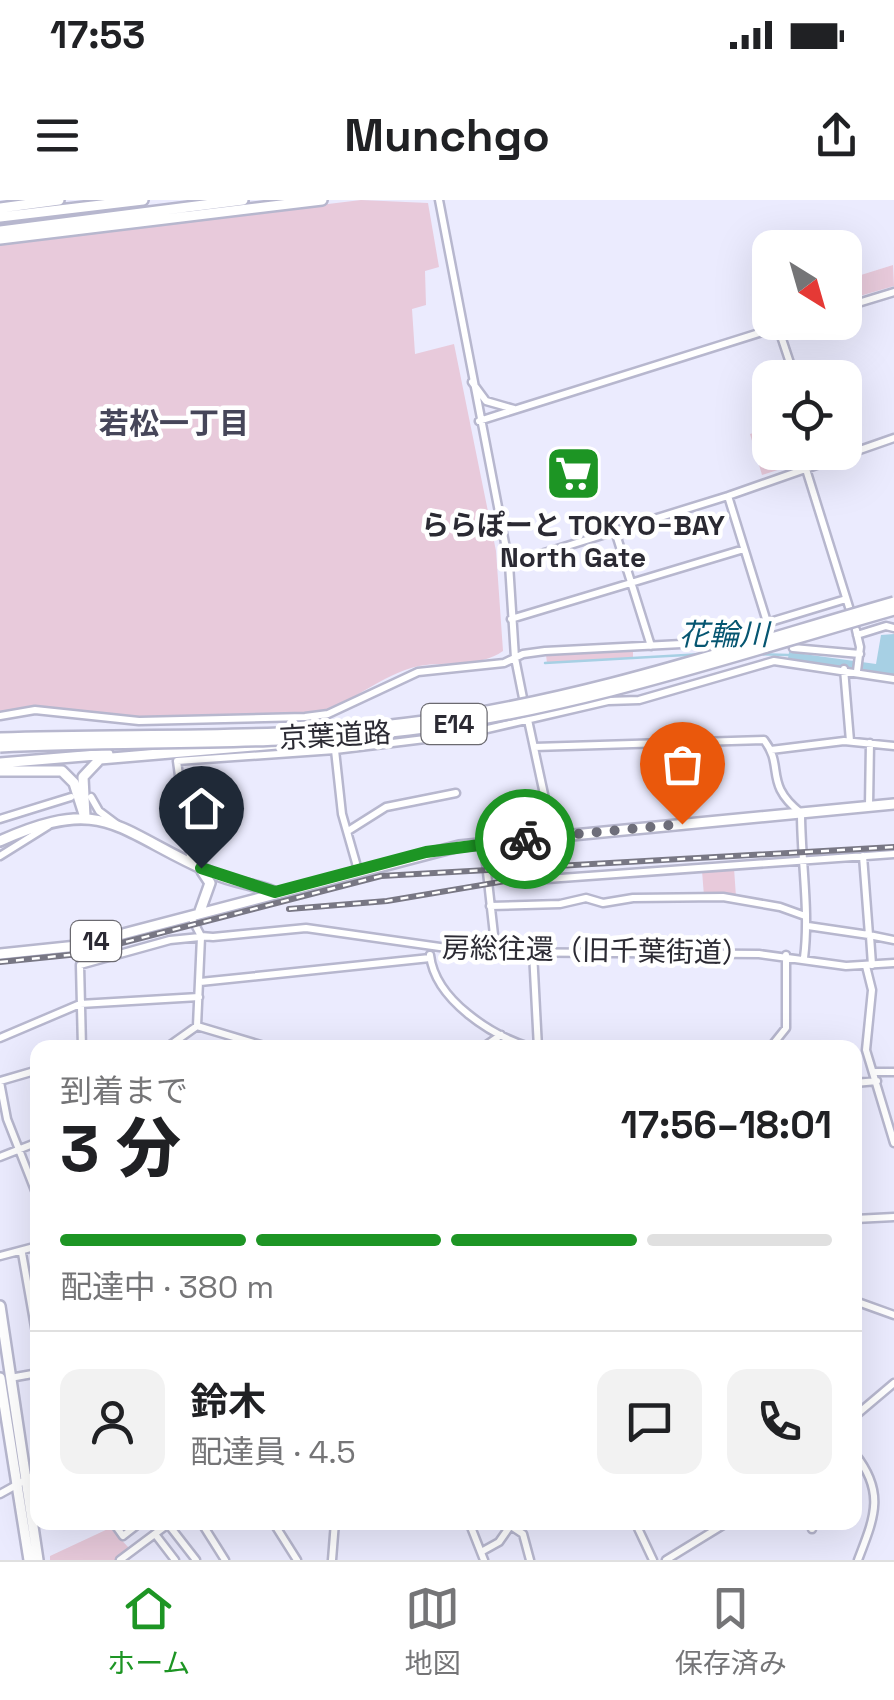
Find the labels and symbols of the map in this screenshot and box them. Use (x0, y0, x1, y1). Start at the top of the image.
north arrow (752, 230, 862, 340)
district label: 若松一丁目 (99, 404, 249, 443)
supermarket icon: ららぽーと TOKYO−BAY North Gate (543, 444, 603, 504)
place label: ららぽーと TOKYO−BAY North Gate (421, 507, 725, 575)
water label: 花輪川 (679, 615, 772, 654)
road number: E14 (422, 704, 486, 744)
street label: 京葉道路 (278, 714, 392, 756)
pin (640, 722, 725, 825)
pin (159, 766, 244, 869)
courier (475, 789, 575, 889)
road number: 14 (71, 921, 121, 961)
street label: 房総往還（旧千葉街道） (442, 929, 750, 971)

